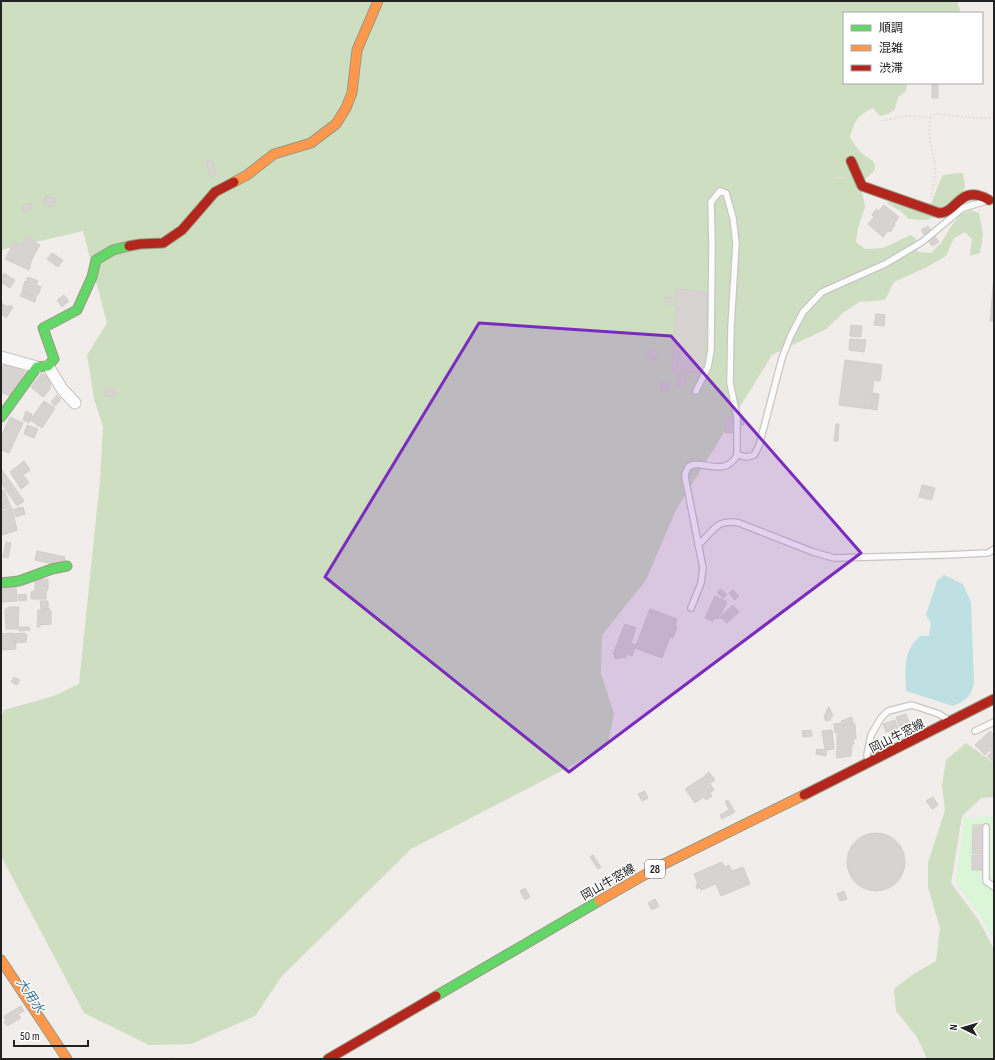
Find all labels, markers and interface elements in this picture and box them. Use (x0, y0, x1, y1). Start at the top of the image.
legend (843, 12, 983, 84)
text: 順調 (879, 21, 903, 36)
text: 混雑 (879, 41, 903, 56)
text: 渋滞 (879, 61, 903, 76)
street label: 岡山牛窓線 (867, 716, 927, 757)
road number: 28 (645, 860, 665, 878)
street label: 岡山牛窓線 (579, 861, 638, 904)
water label: 大用水 (13, 975, 49, 1018)
north arrow (943, 1008, 983, 1048)
scale bar (14, 1022, 88, 1048)
text: N (947, 1024, 960, 1031)
text: 50 m (20, 1029, 40, 1044)

